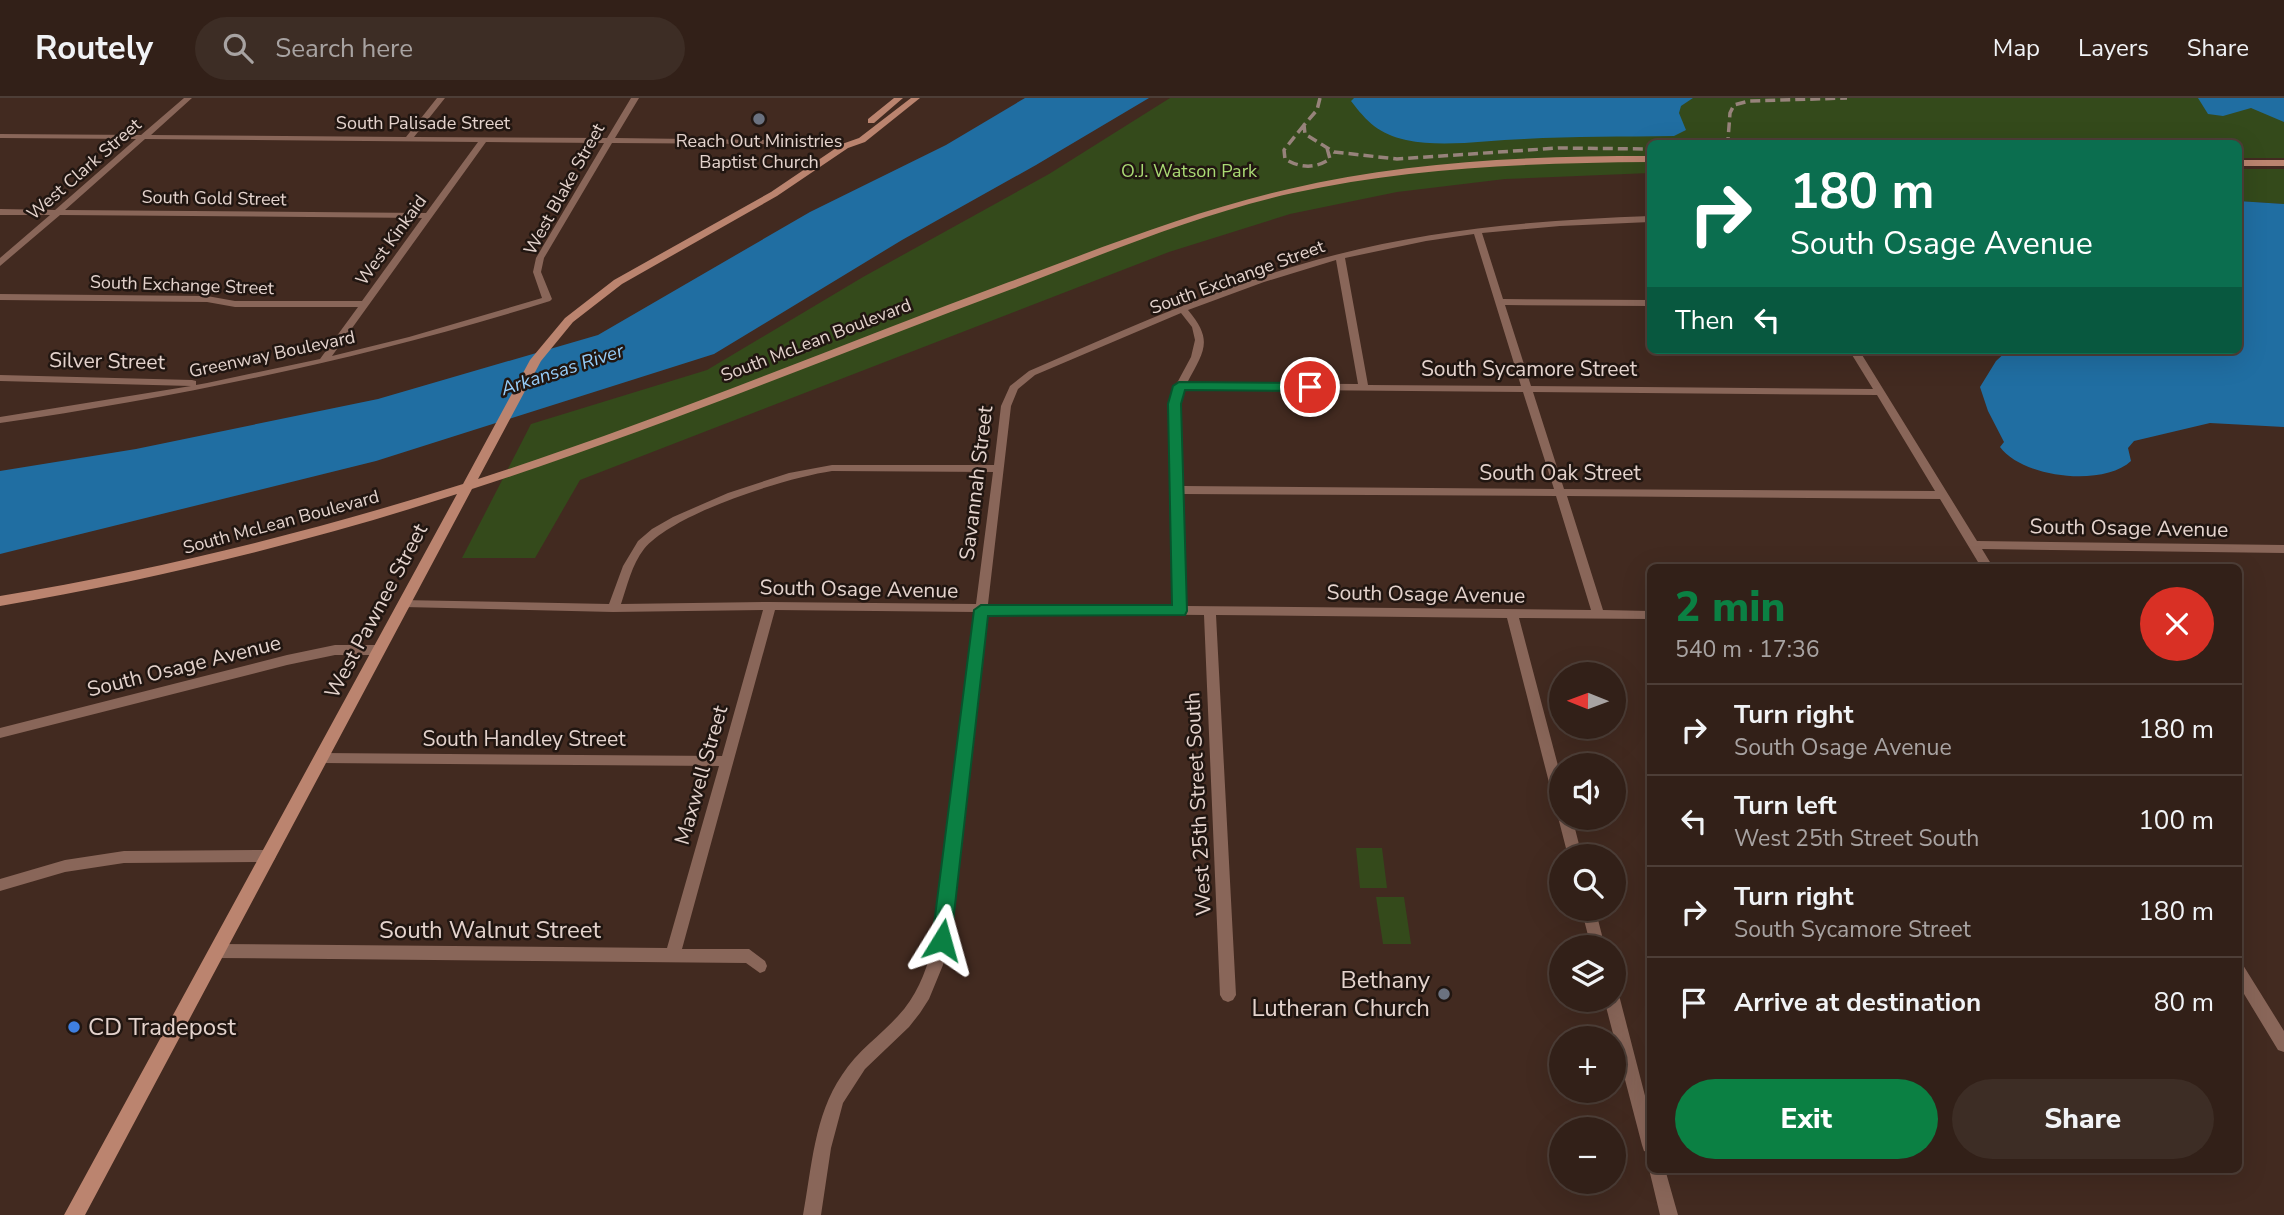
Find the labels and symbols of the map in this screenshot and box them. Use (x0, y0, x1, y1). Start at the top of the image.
street label: South Palisade Street (336, 111, 511, 135)
marker: Reach Out Ministries Baptist Church (751, 111, 767, 127)
street label: West Clark Street (22, 112, 147, 225)
street label: West Blake Street (518, 118, 610, 259)
place label: Reach Out Ministries Baptist Church (676, 129, 842, 174)
park label: O.J. Watson Park (1121, 159, 1258, 183)
street label: South Gold Street (141, 185, 287, 211)
street label: West Kinkaid (350, 190, 432, 290)
street label: South Exchange Street (1146, 234, 1328, 320)
street label: South Exchange Street (90, 270, 275, 300)
street label: South McLean Boulevard (717, 293, 915, 387)
street label: Greenway Boulevard (187, 325, 357, 383)
water label: Arkansas River (497, 337, 628, 402)
street label: Silver Street (49, 346, 166, 376)
street label: South Sycamore Street (1421, 355, 1638, 383)
pin (1280, 357, 1340, 417)
street label: Savannah Street (953, 404, 999, 562)
street label: South Oak Street (1479, 459, 1641, 487)
street label: South McLean Boulevard (180, 484, 382, 560)
street label: South Osage Avenue (2029, 512, 2229, 544)
street label: West Pawnee Street (318, 518, 434, 703)
street label: South Osage Avenue (759, 573, 959, 605)
street label: South Osage Avenue (1326, 578, 1526, 610)
street label: South Osage Avenue (84, 628, 284, 704)
north arrow (1549, 662, 1626, 738)
street label: West 25th Street South (1178, 691, 1218, 917)
street label: Maxwell Street (668, 701, 734, 848)
street label: South Handley Street (423, 725, 626, 753)
position arrow (905, 903, 979, 977)
street label: South Walnut Street (379, 914, 601, 946)
place label: Bethany Lutheran Church (1252, 964, 1431, 1024)
marker: Bethany Lutheran Church (1436, 986, 1452, 1002)
place label: CD Tradepost (88, 1011, 236, 1043)
marker: CD Tradepost (66, 1019, 82, 1035)

